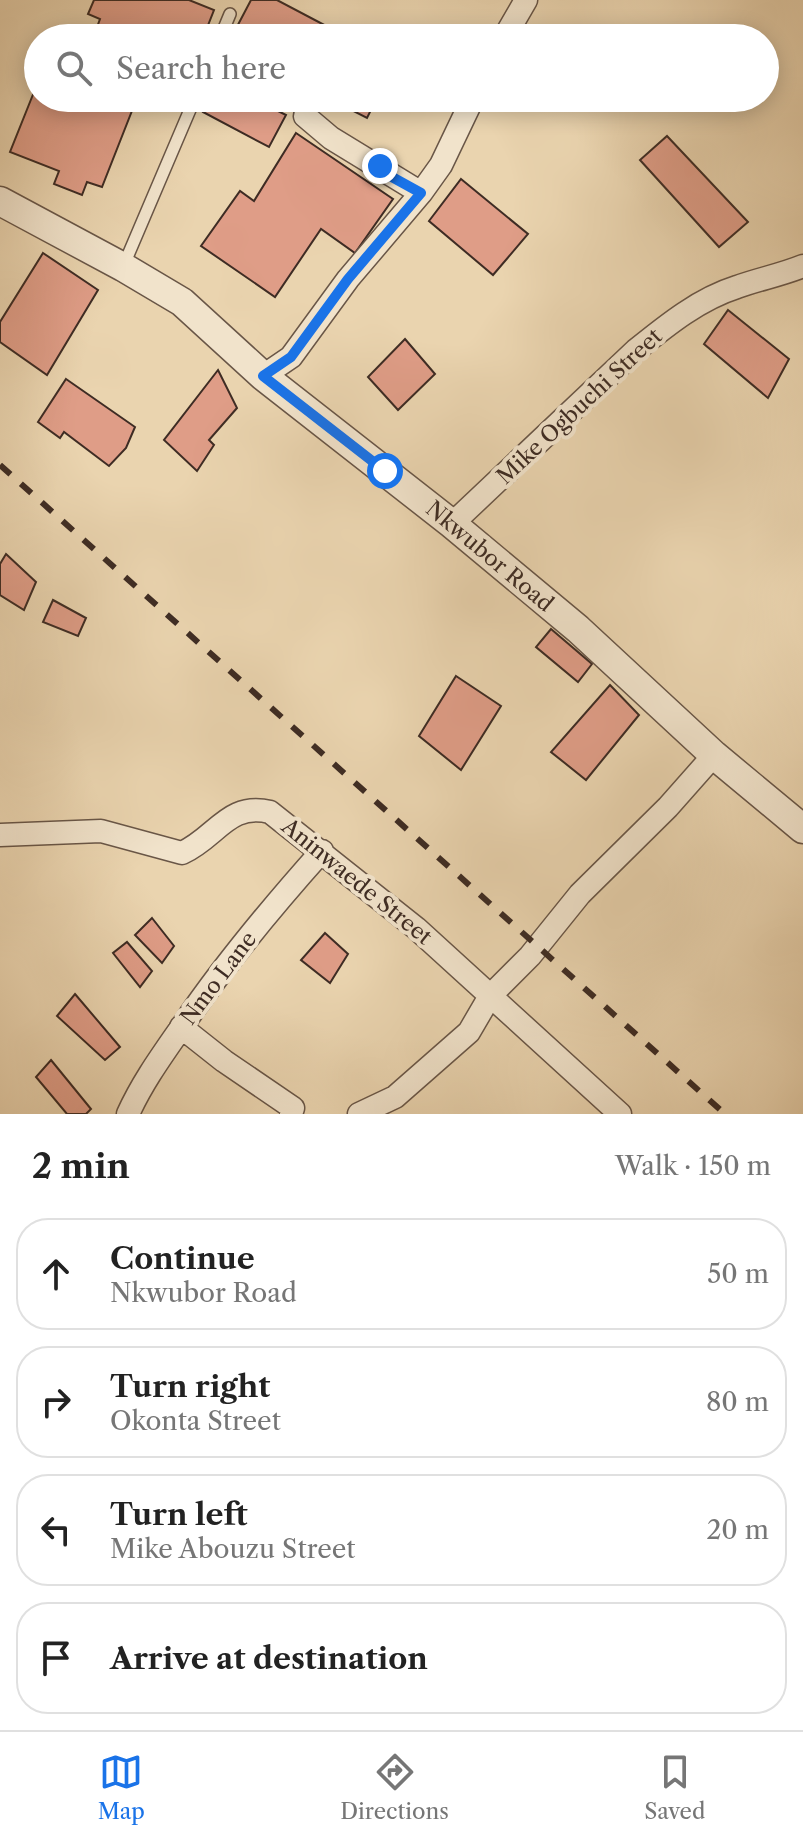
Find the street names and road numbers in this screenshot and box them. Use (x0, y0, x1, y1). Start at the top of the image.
street label: Mike Ogbuchi Street (491, 323, 668, 490)
street label: Nkwubor Road (420, 495, 559, 618)
street label: Aninwaede Street (275, 812, 437, 950)
street label: Nmo Lane (175, 926, 262, 1030)

